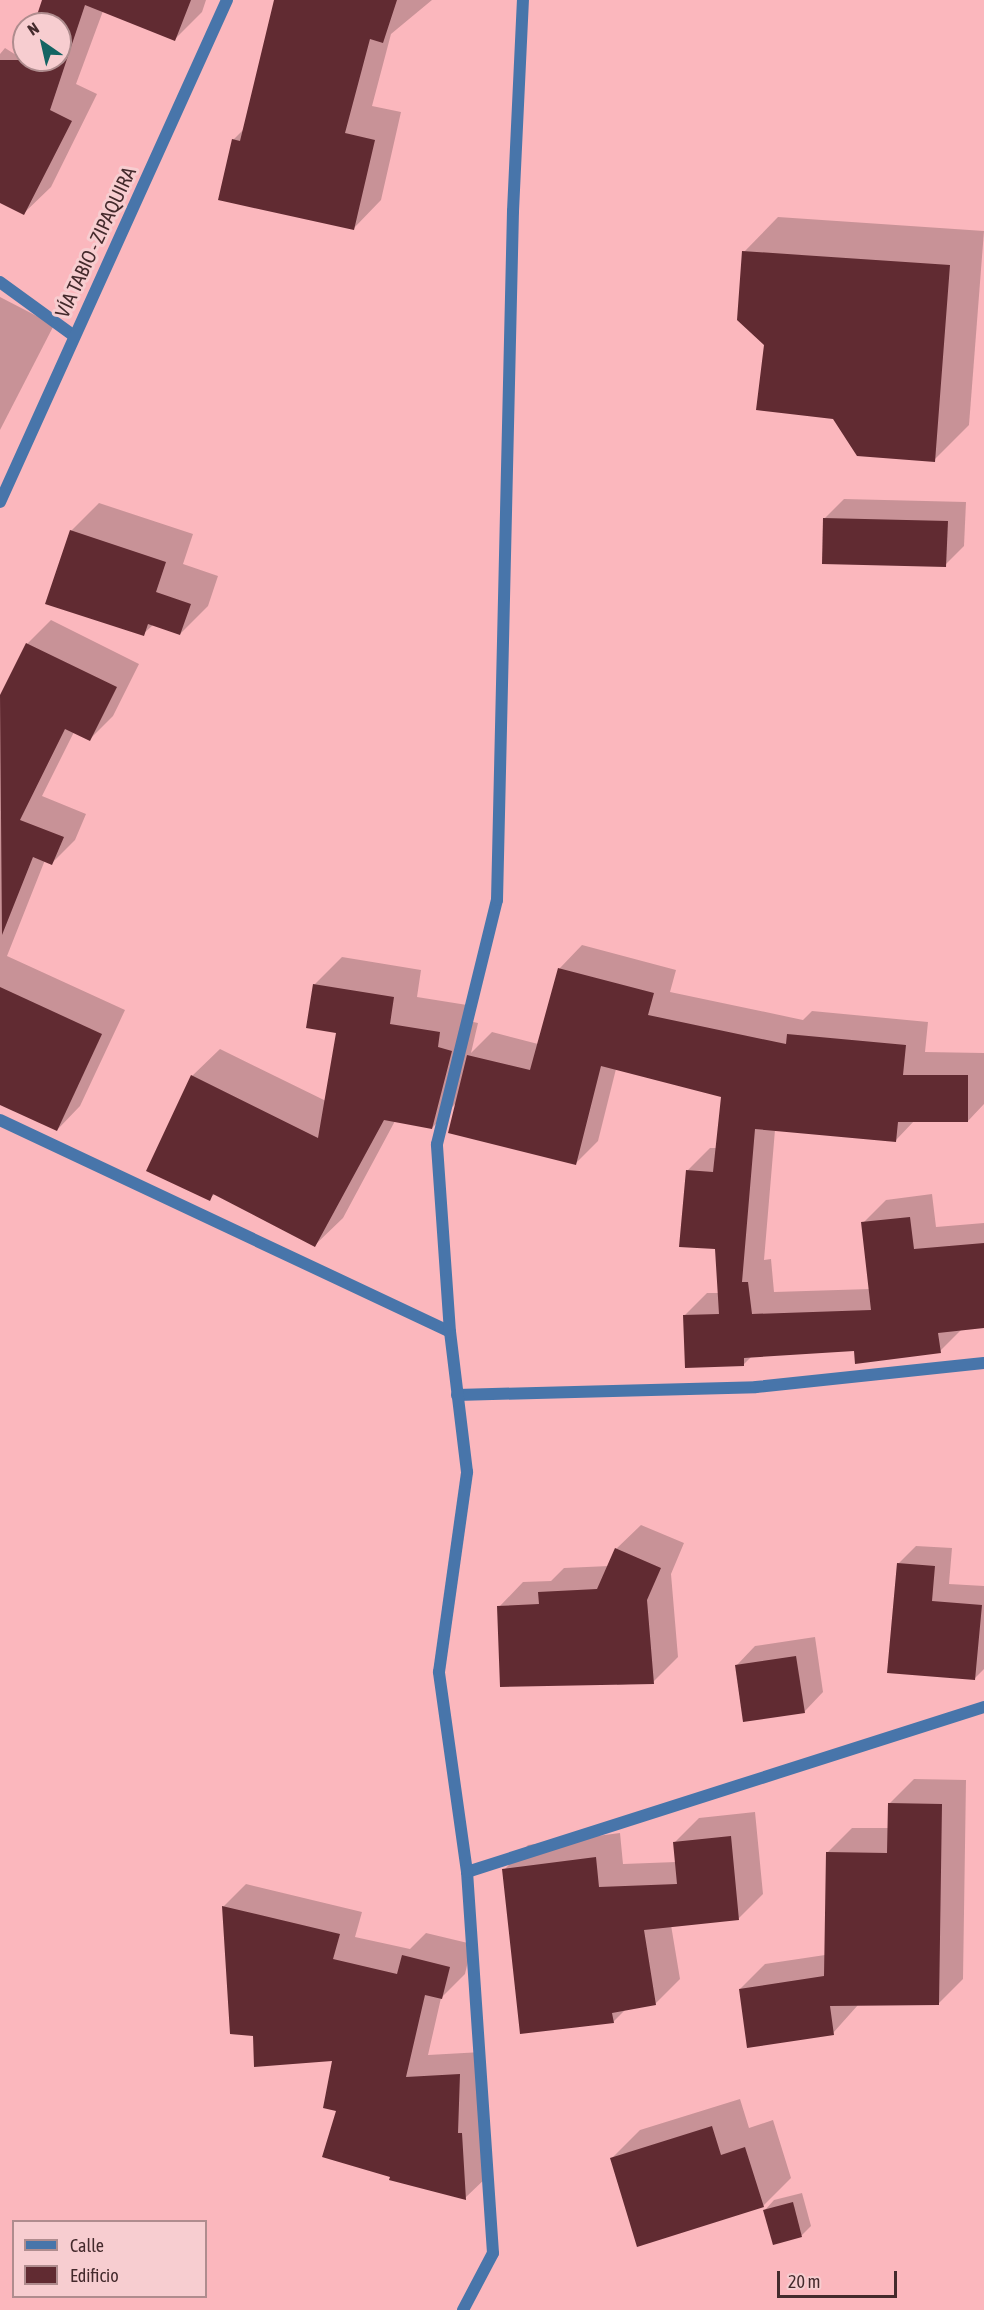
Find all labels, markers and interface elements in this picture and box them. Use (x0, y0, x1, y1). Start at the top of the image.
north arrow (12, 12, 72, 72)
text: N (24, 19, 42, 39)
street label: VÍA TABIO - ZIPAQUIRA (50, 163, 140, 321)
legend (12, 2220, 207, 2298)
text: Calle (70, 2235, 104, 2256)
scale bar (780, 2259, 900, 2297)
text: Edificio (70, 2265, 119, 2286)
text: 20 m (788, 2271, 820, 2292)

